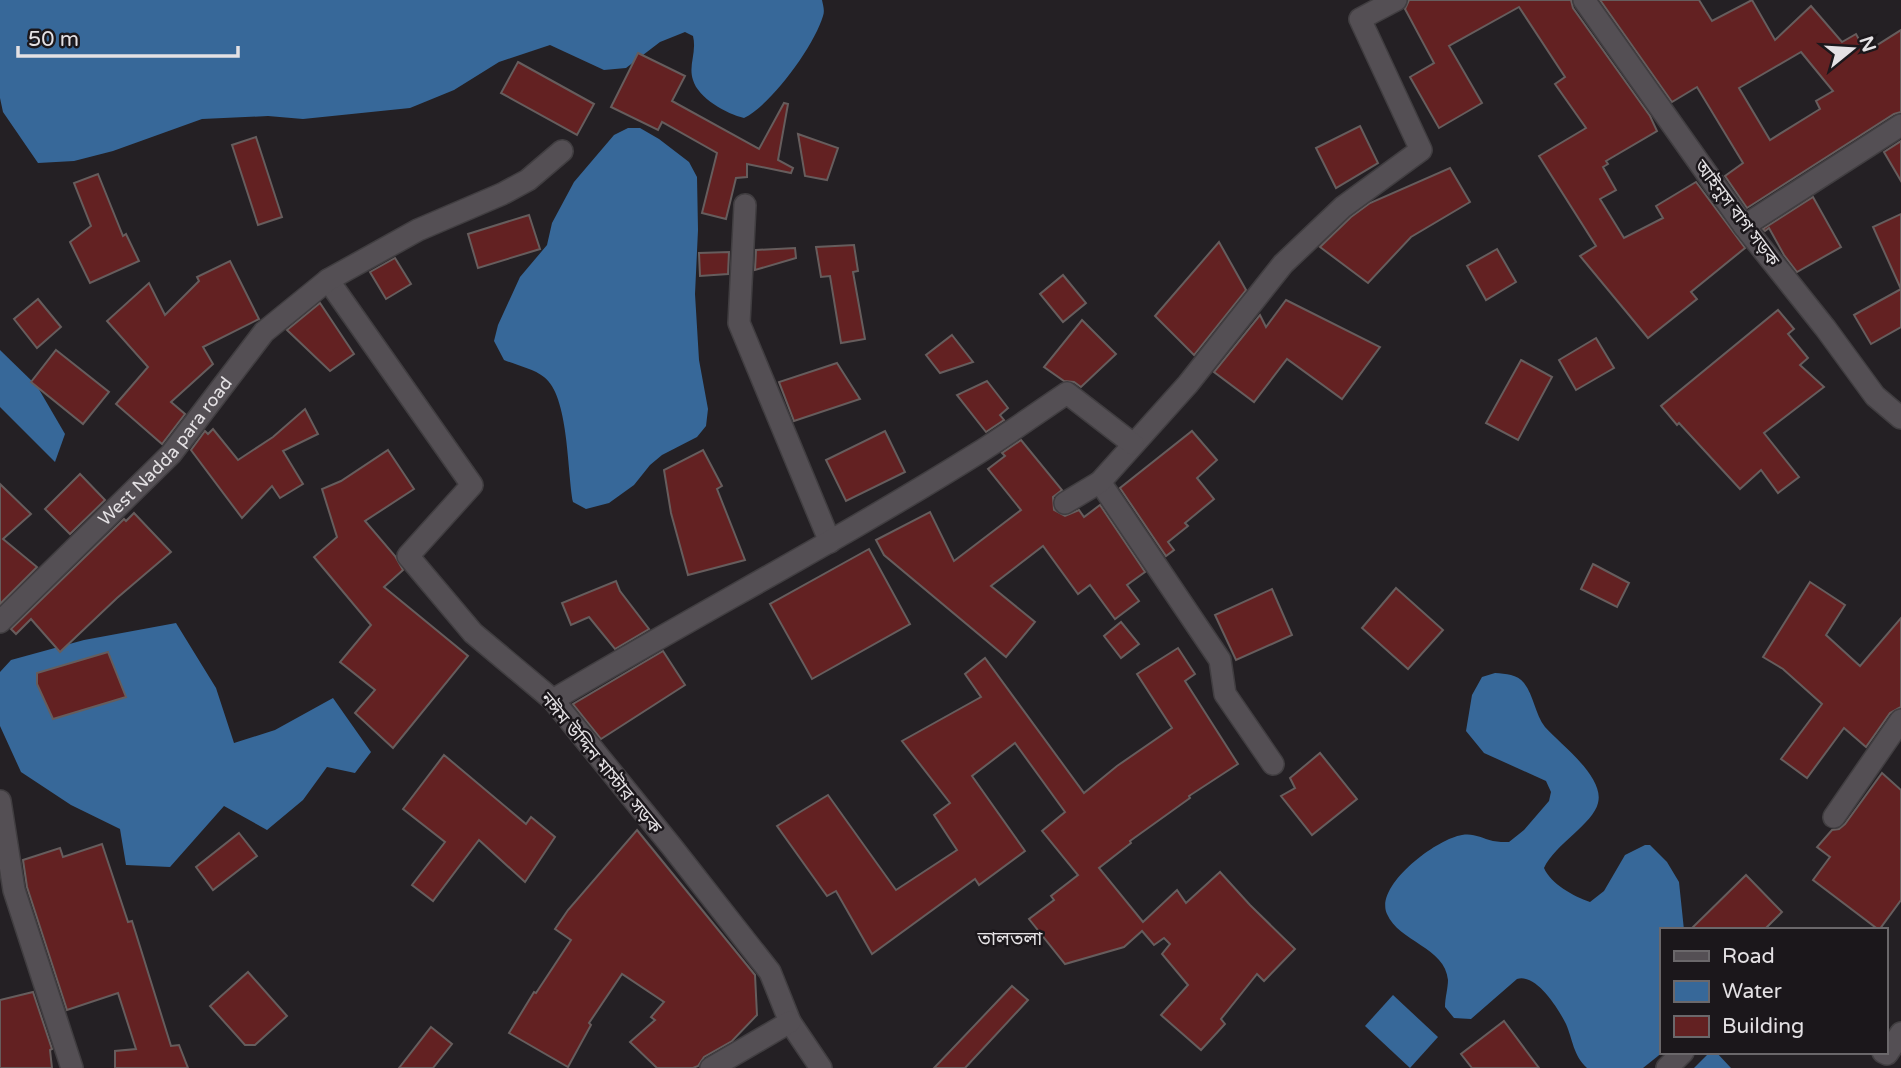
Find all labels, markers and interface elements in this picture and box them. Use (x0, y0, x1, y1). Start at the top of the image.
scale bar (18, 14, 238, 58)
north arrow (1817, 14, 1887, 84)
text: 50 m (28, 27, 79, 52)
text: N (1854, 33, 1880, 55)
street label: আইনুস বাগ সড়ক (1689, 155, 1784, 271)
street label: West Nadda para road (94, 372, 237, 530)
street label: নঈম উদ্দিন মাস্টার সড়ক (535, 687, 667, 838)
district label: তালতলা (977, 928, 1043, 950)
legend (1660, 928, 1887, 1054)
text: Road (1722, 944, 1775, 969)
text: Water (1722, 979, 1782, 1004)
text: Building (1722, 1014, 1804, 1039)

